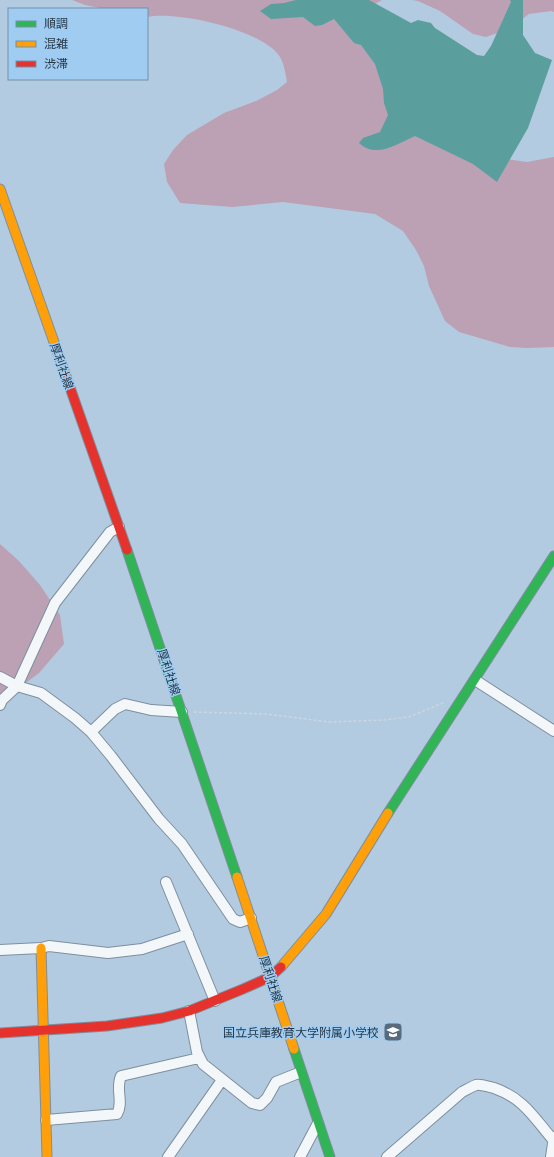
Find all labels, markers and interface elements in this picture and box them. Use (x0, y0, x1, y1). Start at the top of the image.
legend (8, 8, 148, 80)
text: 順調 (44, 15, 68, 32)
text: 混雑 (44, 35, 68, 52)
text: 渋滞 (44, 55, 68, 72)
street label: 厚利社線 (46, 341, 78, 391)
street label: 厚利社線 (153, 647, 185, 697)
street label: 厚利社線 (255, 954, 287, 1004)
school or university icon: 国立兵庫教育大学附属小学校 (382, 1021, 404, 1043)
place label: 国立兵庫教育大学附属小学校 (223, 1024, 379, 1041)

